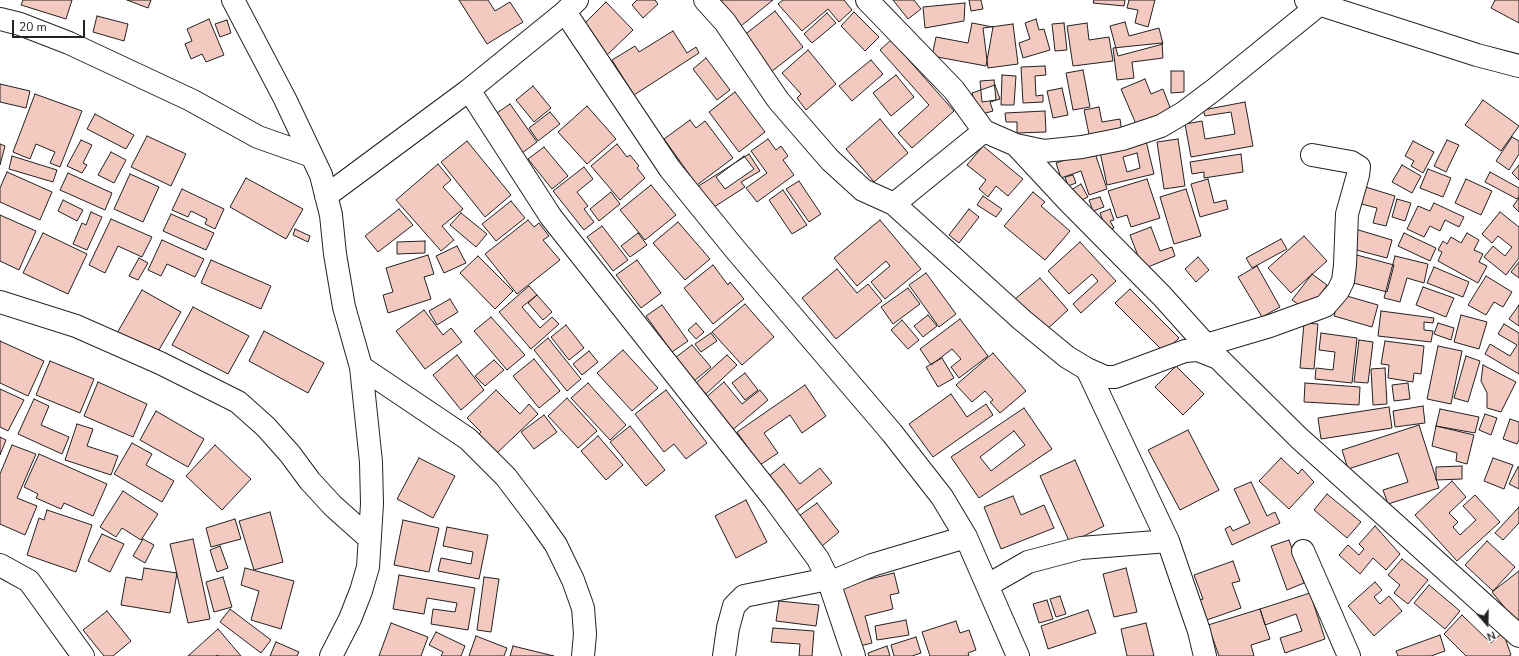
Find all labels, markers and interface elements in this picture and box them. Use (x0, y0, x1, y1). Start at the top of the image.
scale bar (14, 12, 87, 38)
text: 20 m (19, 19, 47, 35)
north arrow (1467, 604, 1507, 644)
text: N (1485, 627, 1498, 644)

